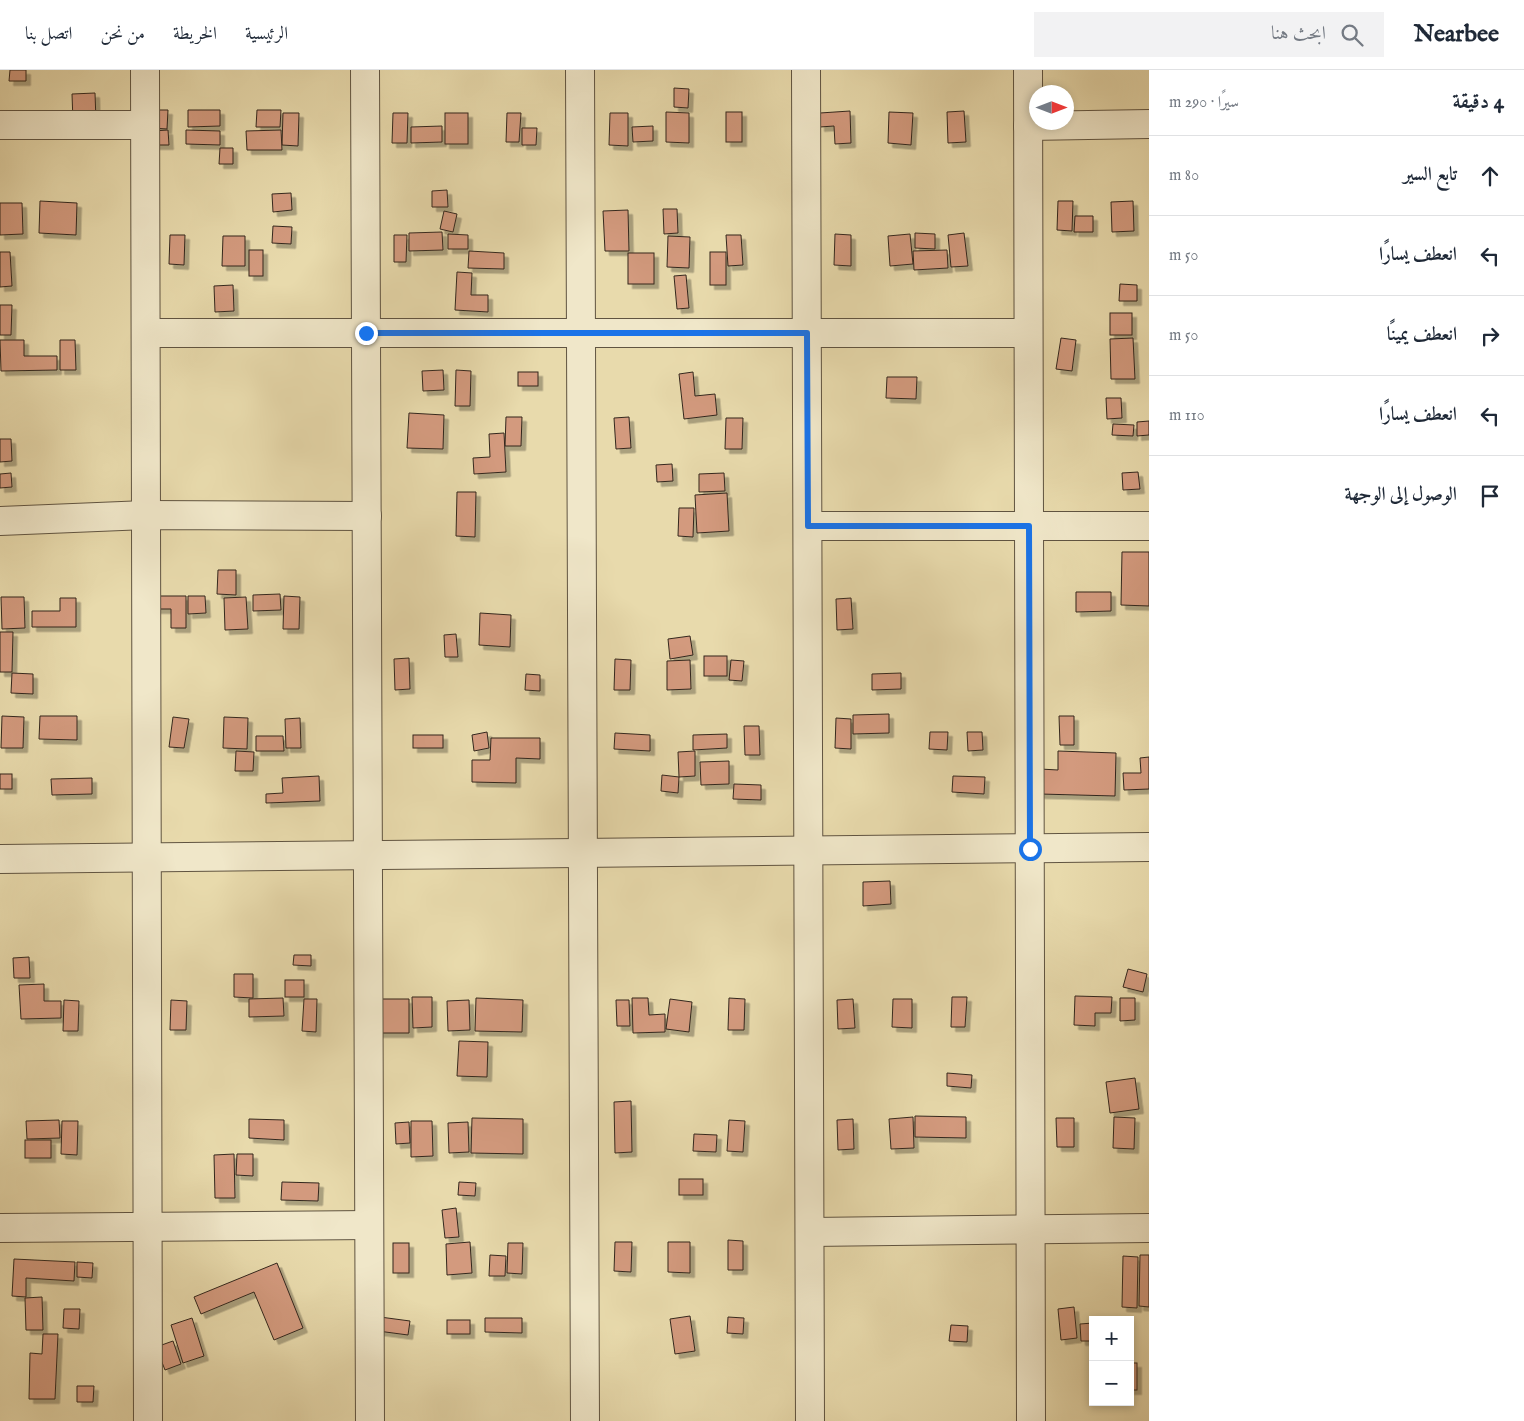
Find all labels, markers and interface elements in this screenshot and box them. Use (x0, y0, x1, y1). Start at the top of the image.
search box (1034, 12, 1384, 57)
text: Nearbee (1414, 19, 1499, 50)
icon: search (1338, 21, 1366, 49)
text: ابحث هنا (1271, 22, 1326, 46)
text: اتصل بنا (25, 23, 72, 46)
text: من نحن (100, 23, 145, 46)
text: الخريطة (173, 23, 217, 46)
text: الرئيسية (245, 23, 288, 46)
north arrow (1029, 85, 1074, 130)
text: 4 دقيقة (1452, 89, 1504, 116)
text: سيرًا · 290 m (1169, 93, 1239, 113)
icon: ahead (1476, 162, 1504, 190)
text: تابع السير (1403, 163, 1457, 187)
text: 80 m (1169, 166, 1199, 186)
icon: left (1476, 242, 1504, 270)
text: انعطف يسارًا (1379, 243, 1457, 267)
text: 50 m (1169, 246, 1198, 266)
route end (355, 322, 378, 345)
icon: right (1476, 322, 1504, 350)
text: انعطف يمينًا (1387, 323, 1457, 347)
text: 50 m (1169, 326, 1198, 346)
icon: left (1476, 402, 1504, 430)
text: انعطف يسارًا (1379, 403, 1457, 427)
text: 110 m (1169, 406, 1205, 426)
icon: arrive (1476, 482, 1504, 510)
text: الوصول إلى الوجهة (1345, 483, 1457, 507)
route start (1019, 838, 1042, 861)
map controls (1089, 1316, 1134, 1406)
button: + (1089, 1316, 1134, 1361)
button: − (1089, 1361, 1134, 1406)

